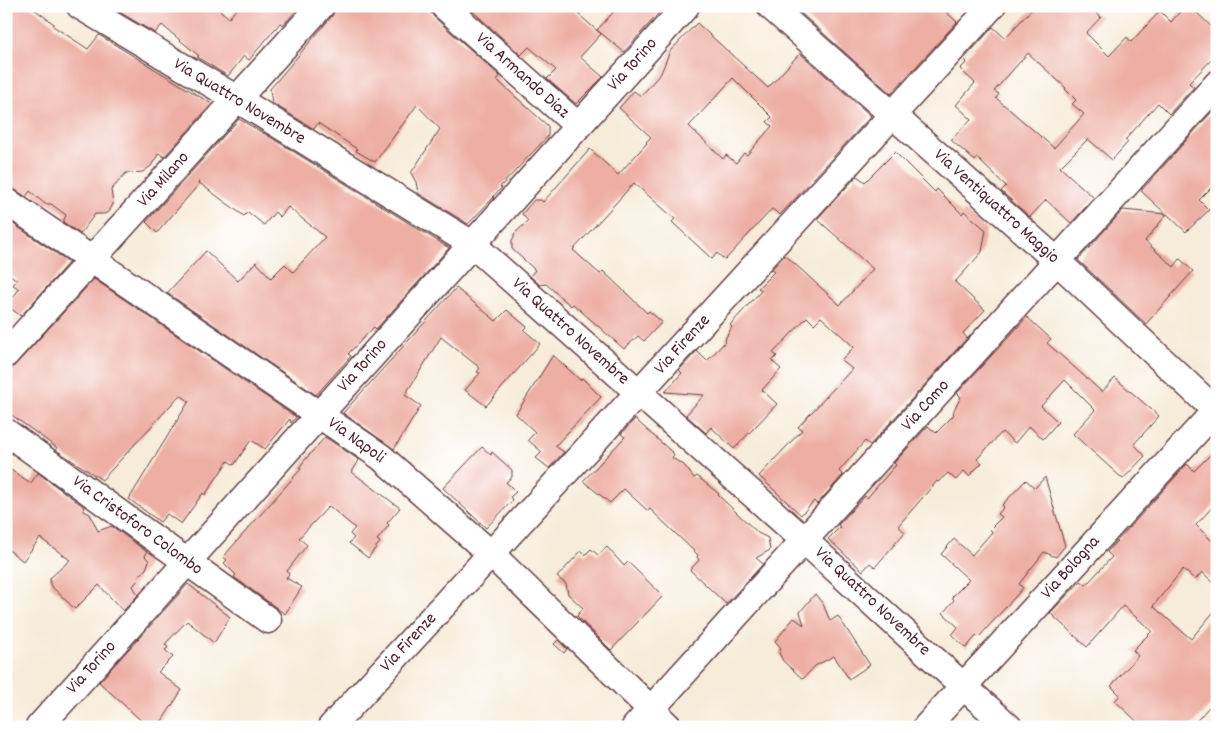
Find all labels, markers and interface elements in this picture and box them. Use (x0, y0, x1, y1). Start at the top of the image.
street label: Via Armando Diaz (470, 27, 575, 125)
street label: Via Torino (602, 33, 664, 97)
street label: Via Quattro Novembre (168, 53, 310, 151)
street label: Via Ventiquattro Maggio (928, 144, 1064, 270)
street label: Via Milano (132, 147, 196, 213)
street label: Via Quattro Novembre (506, 272, 634, 392)
street label: Via Firenze (649, 309, 717, 381)
street label: Via Torino (332, 334, 394, 398)
street label: Via Como (896, 375, 956, 437)
street label: Via Napoli (322, 412, 390, 470)
street label: Via Cristoforo Colombo (66, 470, 208, 582)
street label: Via Bologna (1036, 530, 1107, 605)
street label: Via Quattro Novembre (808, 542, 936, 662)
street label: Via Firenze (375, 608, 443, 678)
street label: Via Torino (61, 636, 123, 700)

